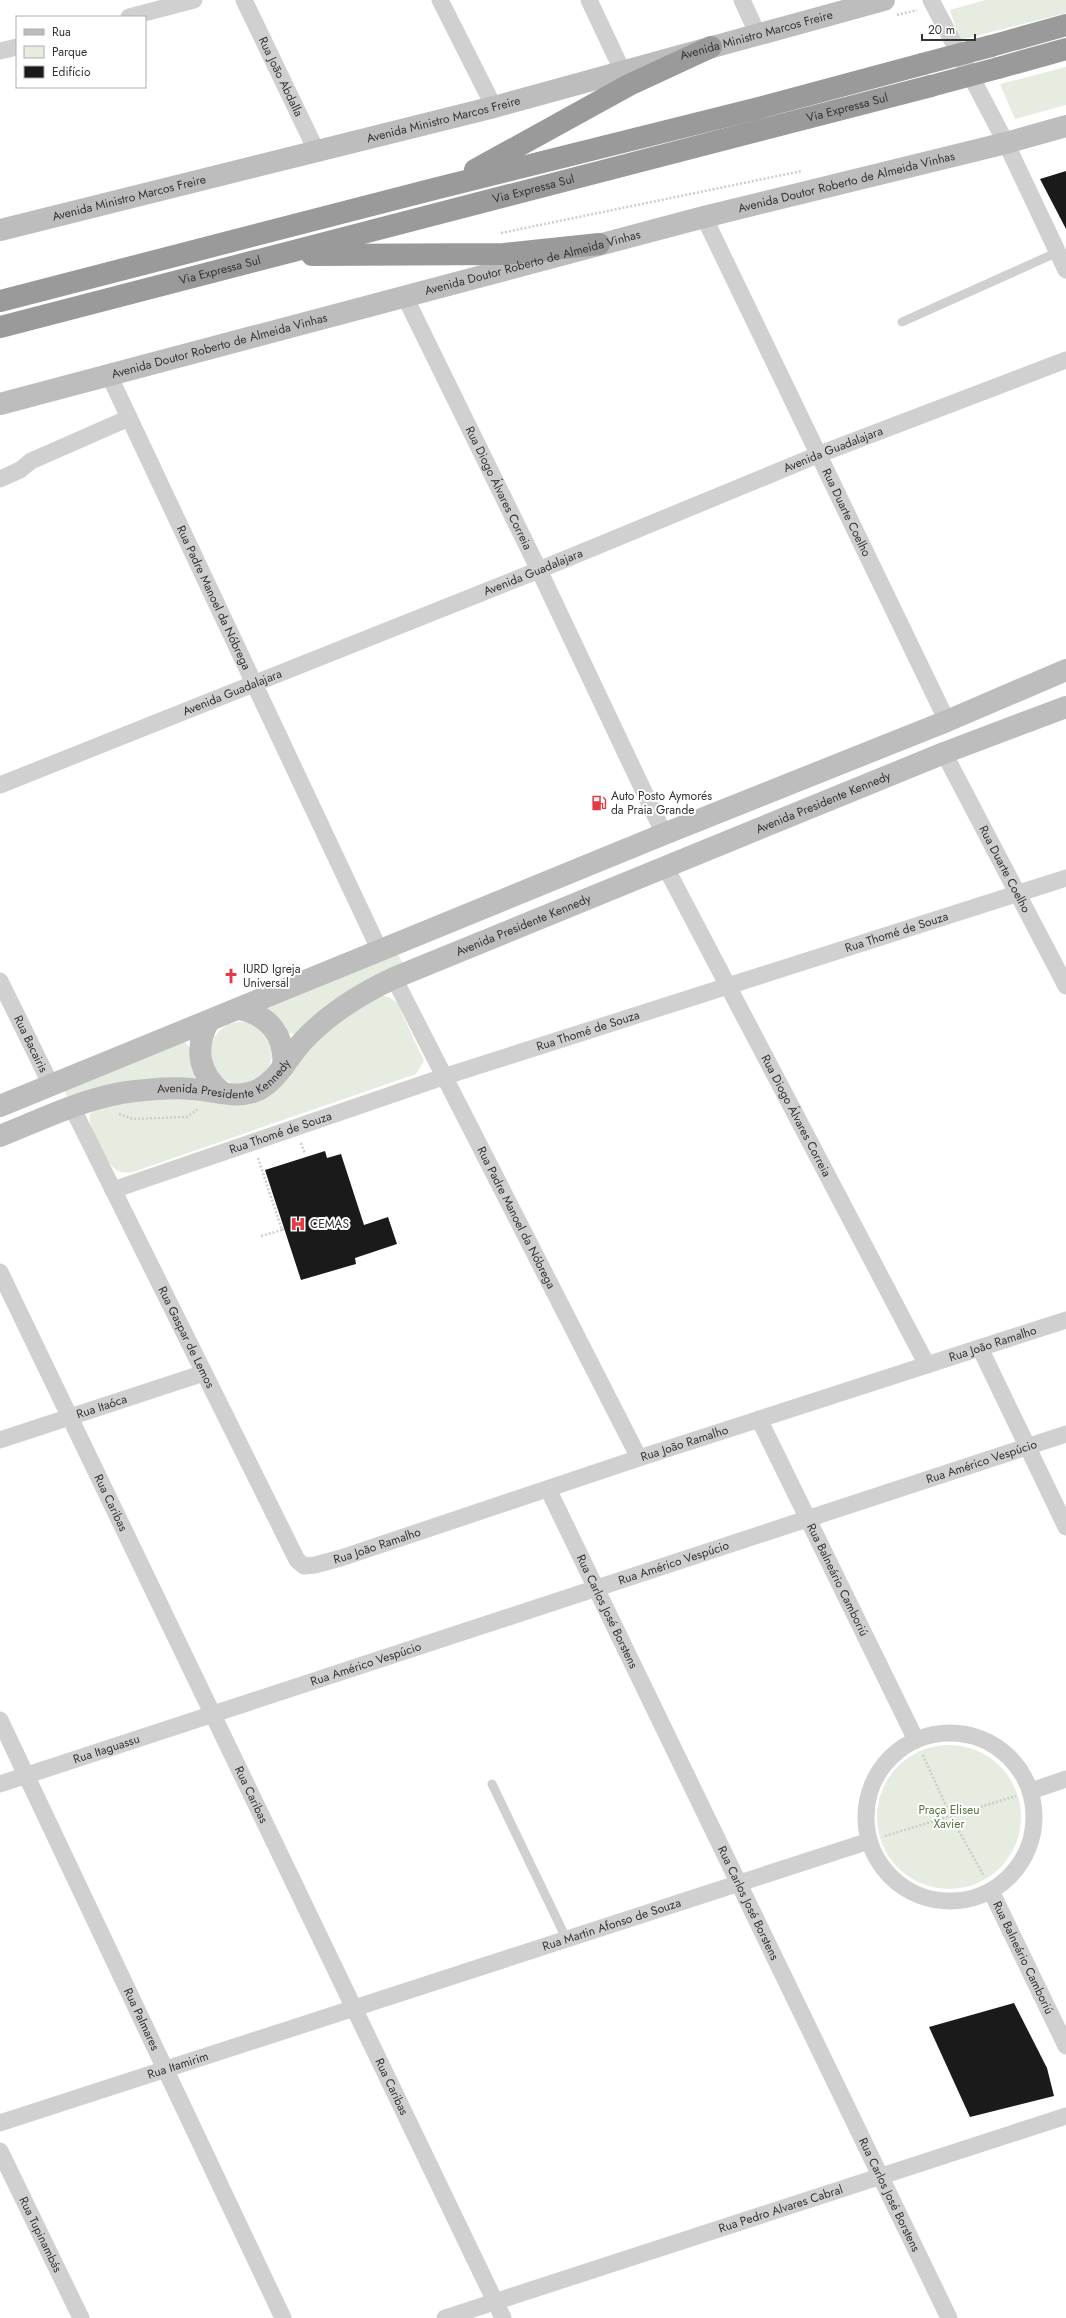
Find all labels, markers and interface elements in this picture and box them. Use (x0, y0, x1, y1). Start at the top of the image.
street label: Avenida Ministro Marcos Freire (678, 6, 835, 65)
legend (16, 16, 146, 88)
scale bar (922, 16, 975, 42)
text: 20 m (928, 21, 955, 39)
text: Rua (52, 23, 71, 41)
street label: Rua Joāo Abdalla (254, 34, 308, 120)
text: Parque (52, 43, 87, 61)
text: Edifício (52, 63, 91, 81)
street label: Via Expressa Sul (804, 89, 890, 127)
street label: Avenida Ministro Marcos Freire (365, 91, 522, 147)
street label: Avenida Doutor Roberto de Almeida Vinhas (736, 147, 957, 217)
street label: Avenida Ministro Marcos Freire (50, 170, 208, 226)
street label: Via Expressa Sul (491, 170, 576, 208)
street label: Avenida Doutor Roberto de Almeida Vinhas (423, 225, 643, 300)
street label: Via Expressa Sul (177, 251, 263, 289)
street label: Avenida Doutor Roberto de Almeida Vinhas (110, 308, 329, 383)
street label: Avenida Guadalajara (780, 422, 886, 477)
street label: Rua Diogo Álvares Correia (461, 423, 537, 553)
street label: Rua Duarte Coelho (817, 465, 876, 560)
street label: Rua Padre Manoel da Nóbrega (172, 522, 256, 673)
street label: Avenida Guadalajara (481, 544, 586, 600)
street label: Avenida Guadalajara (180, 664, 285, 720)
street label: Avenida Presidente Kennedy (753, 767, 894, 838)
place label: Auto Posto Aymorés da Praia Grande (611, 787, 712, 819)
fuel station icon: Auto Posto Aymorés da Praia Grande (590, 794, 608, 812)
street label: Rua Duarte Coelho (974, 822, 1035, 916)
street label: Avenida Presidente Kennedy (453, 889, 594, 961)
street label: Rua Thomé de Souza (843, 907, 951, 957)
place label: IURD Igreja Universal (243, 960, 301, 992)
church icon: IURD Igreja Universal (222, 967, 240, 985)
street label: Rua Thomé de Souza (534, 1006, 642, 1056)
street label: Rua Bacairis (9, 1012, 53, 1076)
street label: Rua Diogo Álvares Correia (757, 1051, 836, 1180)
street label: Avenida Presidente Kennedy (156, 1055, 295, 1103)
street label: Rua Thomé de Souza (227, 1107, 334, 1159)
street label: Rua Padre Manoel da Nóbrega (472, 1143, 560, 1292)
hospital icon: CEMAS (289, 1215, 307, 1233)
place label: CEMAS (310, 1215, 349, 1233)
street label: Rua Gaspar de Lemos (153, 1283, 219, 1391)
street label: Rua João Ramalho (947, 1321, 1039, 1366)
street label: Rua Itaóca (74, 1390, 129, 1423)
street label: Rua João Ramalho (638, 1421, 731, 1466)
street label: Rua Américo Vespúcio (924, 1435, 1040, 1488)
street label: Rua Caribas (90, 1471, 132, 1534)
street label: Rua Balneário Camboriú (802, 1520, 873, 1639)
street label: Rua João Ramalho (331, 1523, 424, 1569)
street label: Rua Américo Vespúcio (616, 1536, 732, 1589)
street label: Rua Carlos José Borstens (572, 1551, 643, 1672)
street label: Rua Américo Vespúcio (308, 1637, 424, 1690)
street label: Rua Itaguassu (71, 1730, 142, 1768)
street label: Rua Caribas (230, 1763, 273, 1826)
park label: Praça Eliseu Xavier (918, 1801, 980, 1833)
street label: Rua Carlos José Borstens (713, 1843, 784, 1963)
street label: Rua Martin Afonso de Souza (540, 1894, 683, 1955)
street label: Rua Balneário Camboriú (988, 1898, 1058, 2017)
street label: Rua Palmares (119, 1985, 164, 2054)
street label: Rua Itamirim (145, 2047, 211, 2084)
street label: Rua Caribas (370, 2055, 413, 2118)
street label: Rua Carlos José Borstens (854, 2135, 925, 2255)
street label: Rua Pedro Alvares Cabral (716, 2180, 845, 2237)
street label: Rua Tupinambás (15, 2194, 67, 2276)

